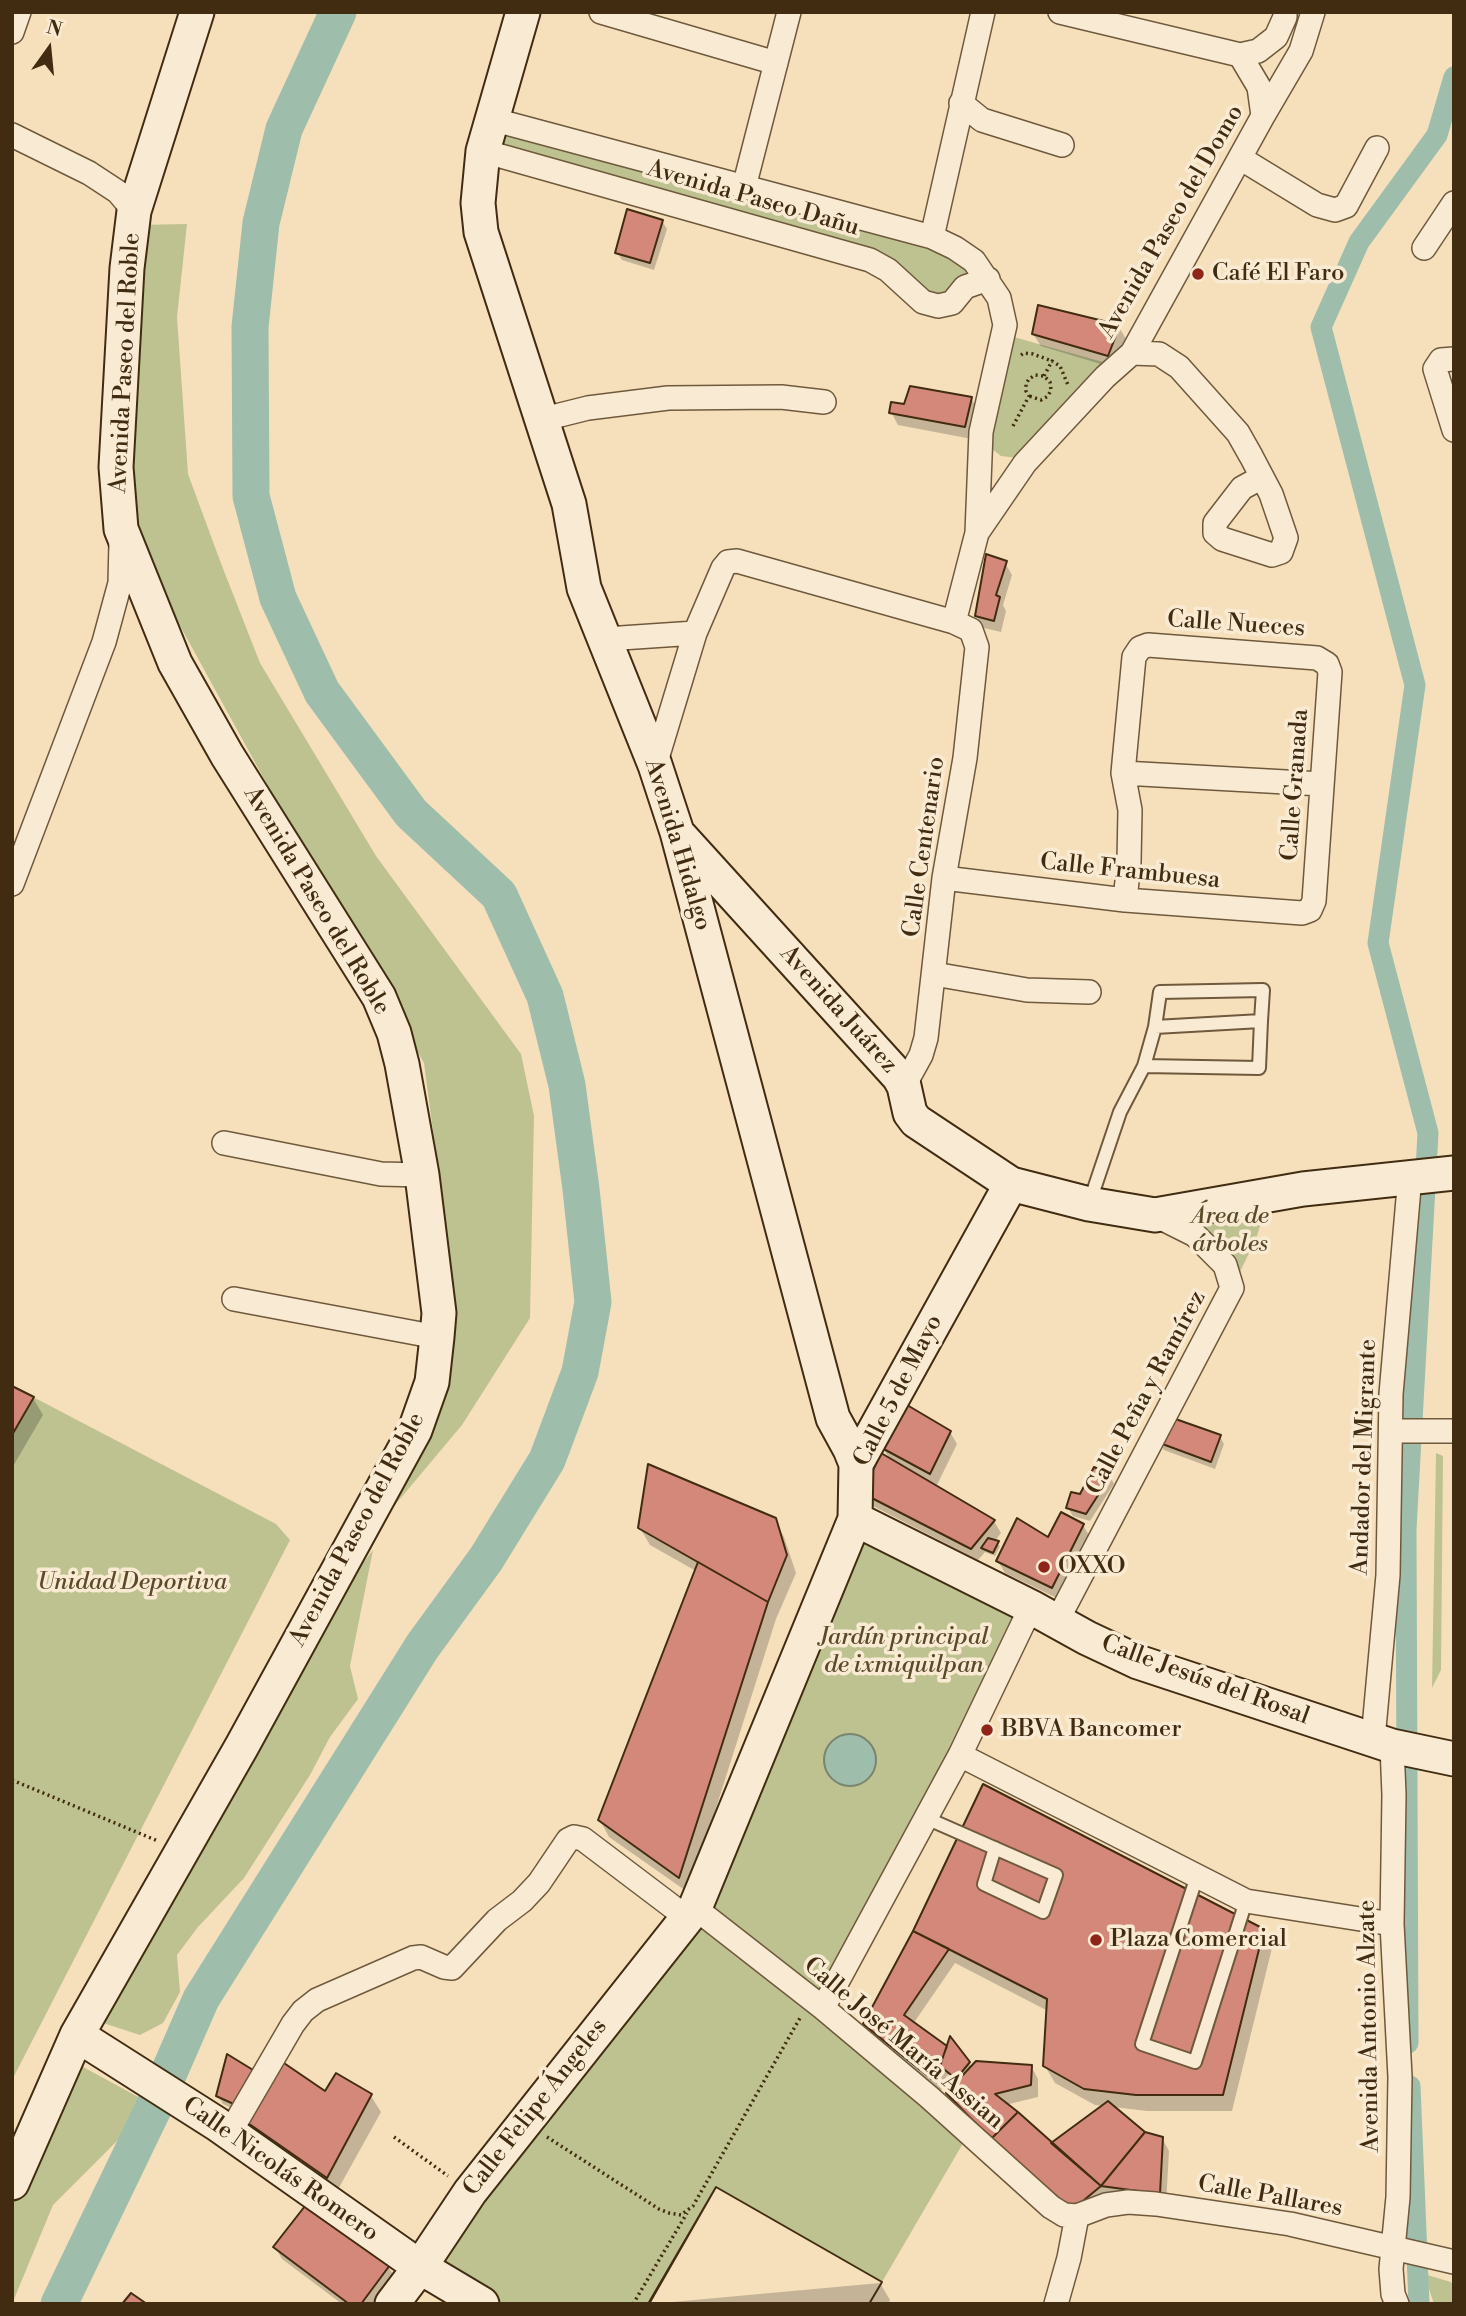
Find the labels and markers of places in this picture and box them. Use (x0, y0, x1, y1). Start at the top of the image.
place label: Café El Faro (1212, 260, 1345, 288)
marker: Café El Faro (1190, 266, 1206, 282)
place label: OXXO (1058, 1553, 1126, 1581)
marker: OXXO (1036, 1559, 1052, 1575)
place label: BBVA Bancomer (1001, 1716, 1182, 1744)
marker: BBVA Bancomer (979, 1722, 995, 1738)
place label: Plaza Comercial (1110, 1926, 1287, 1954)
marker: Plaza Comercial (1088, 1932, 1104, 1948)

